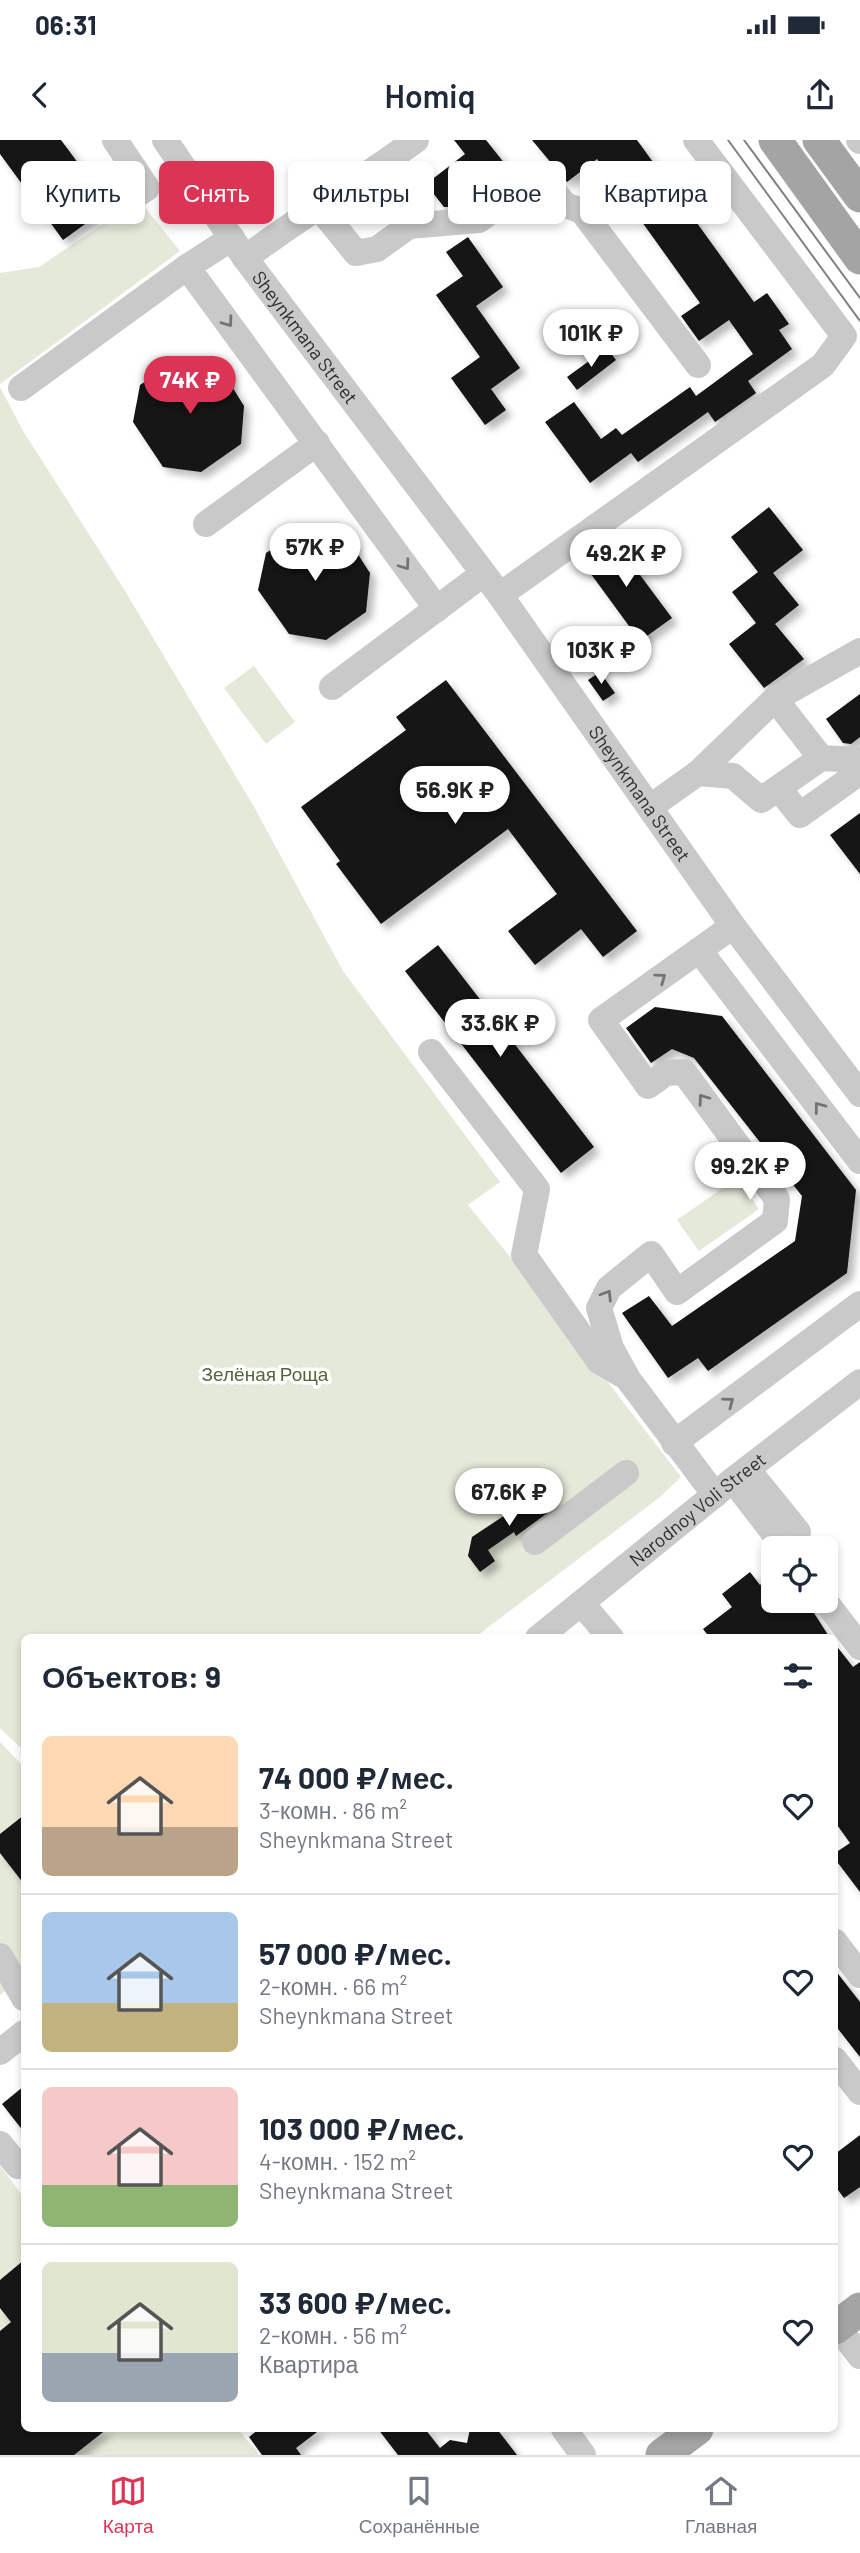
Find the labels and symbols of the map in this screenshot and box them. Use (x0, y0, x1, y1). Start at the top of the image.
street label: Sheynkmana Street (248, 266, 363, 408)
pin: 101K ₽ (534, 310, 648, 369)
one-way arrow (219, 314, 232, 327)
pin: 74K ₽ (141, 356, 239, 416)
pin: 57K ₽ (266, 524, 364, 583)
pin: 49.2K ₽ (561, 530, 691, 589)
one-way arrow (397, 557, 410, 570)
pin: 103K ₽ (544, 626, 658, 686)
street label: Sheynkmana Street (585, 721, 696, 866)
pin: 56.9K ₽ (390, 766, 520, 826)
one-way arrow (653, 974, 666, 986)
pin: 33.6K ₽ (435, 1000, 565, 1059)
one-way arrow (699, 1094, 711, 1106)
one-way arrow (814, 1102, 827, 1114)
pin: 99.2K ₽ (685, 1142, 815, 1202)
one-way arrow (598, 1290, 611, 1303)
park label: Зелёная Роща (202, 1362, 329, 1385)
one-way arrow (721, 1398, 734, 1411)
street label: Narodnoy Voli Street (624, 1447, 770, 1570)
pin: 67.6K ₽ (444, 1468, 574, 1528)

